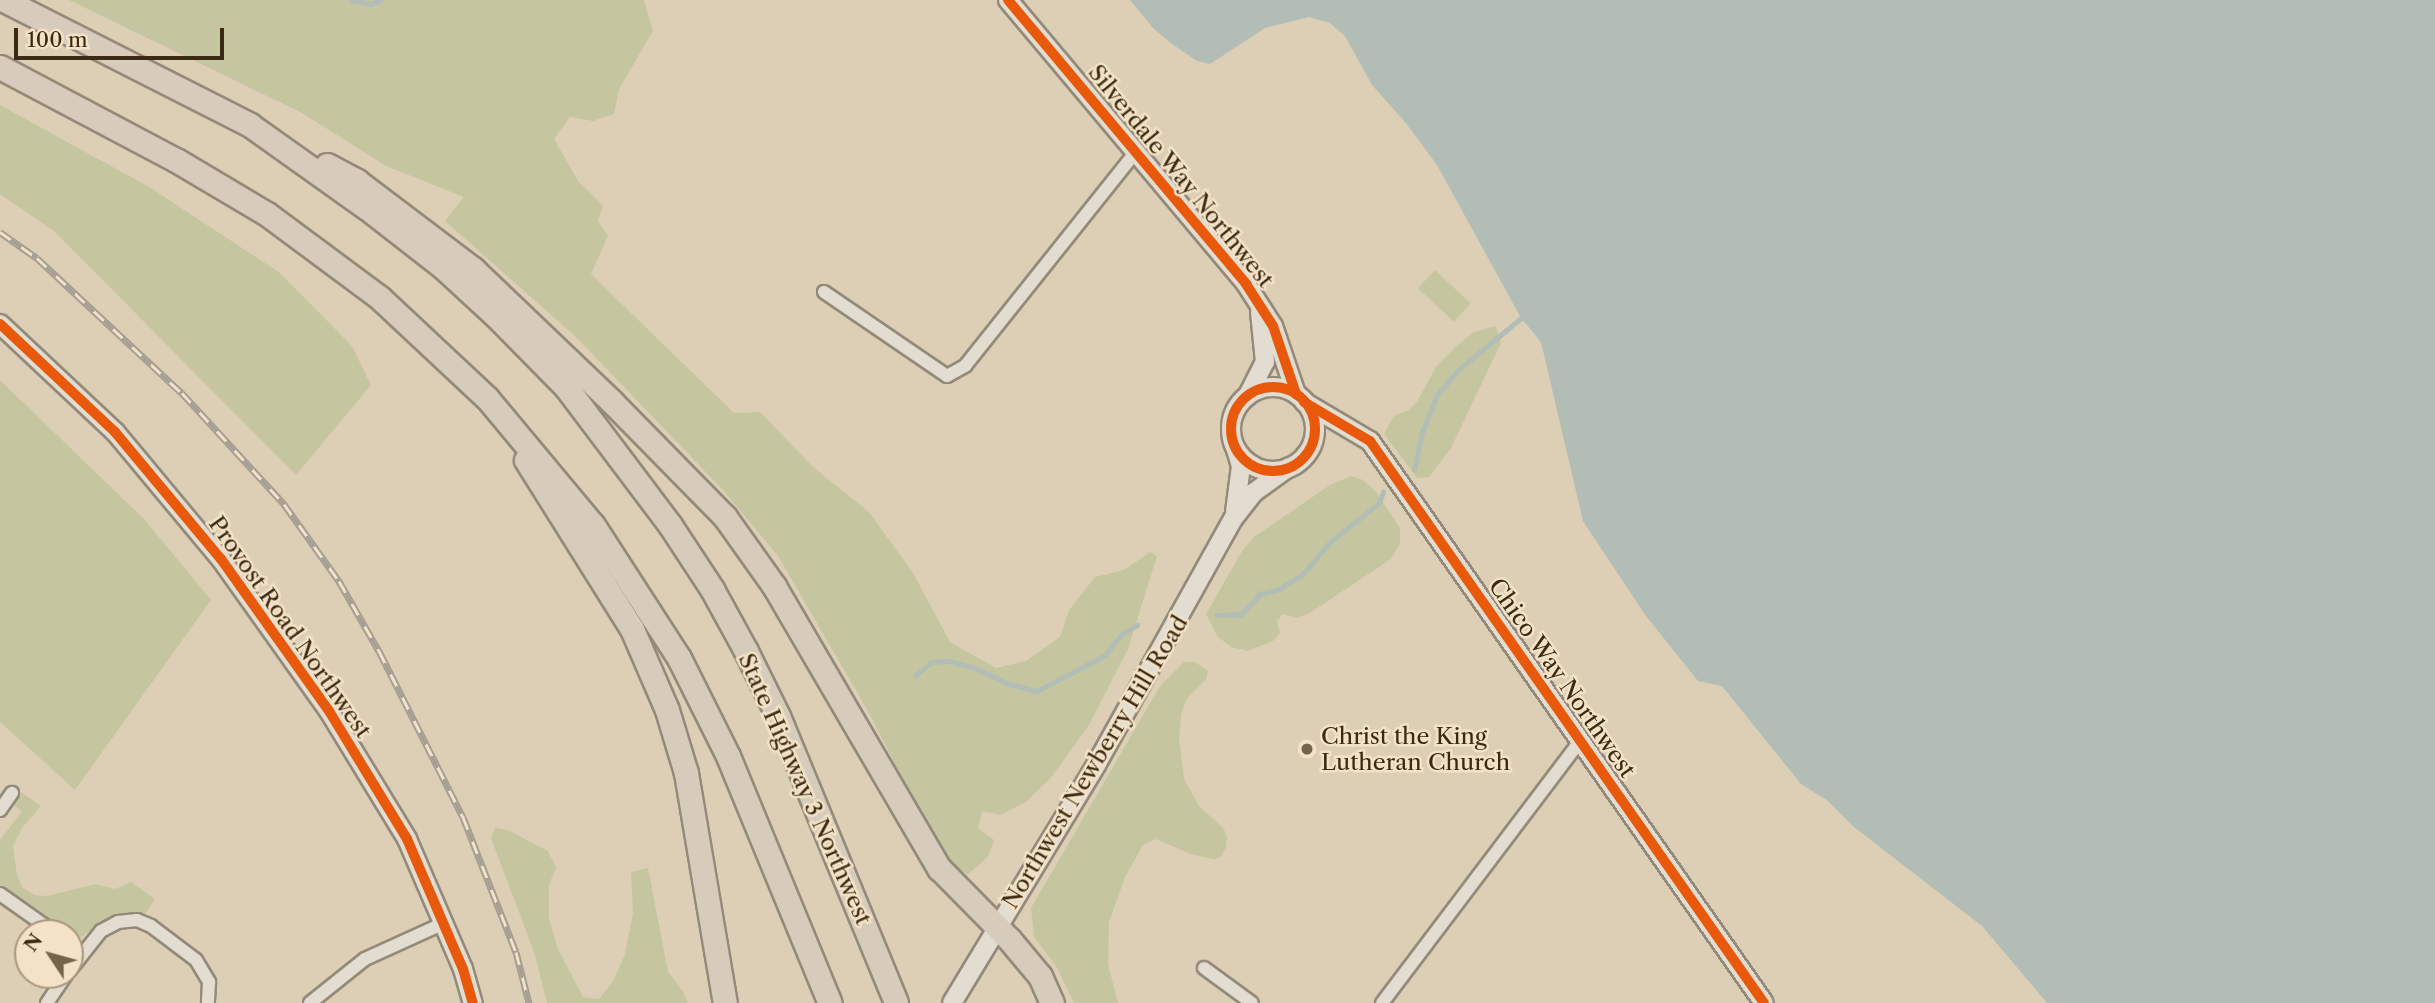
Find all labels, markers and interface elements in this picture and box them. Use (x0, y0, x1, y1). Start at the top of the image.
scale bar (18, 14, 228, 58)
text: 100 m (27, 27, 88, 52)
street label: Silverdale Way Northwest (1082, 58, 1280, 294)
street label: Provost Road Northwest (203, 511, 377, 743)
street label: Chico Way Northwest (1482, 572, 1642, 784)
street label: Northwest Newberry Hill Road (996, 610, 1194, 914)
street label: State Highway 3 Northwest (732, 649, 878, 929)
place label: Christ the King Lutheran Church (1321, 722, 1510, 776)
marker: Christ the King Lutheran Church (1299, 741, 1315, 757)
north arrow (14, 919, 84, 989)
text: N (19, 929, 47, 956)

